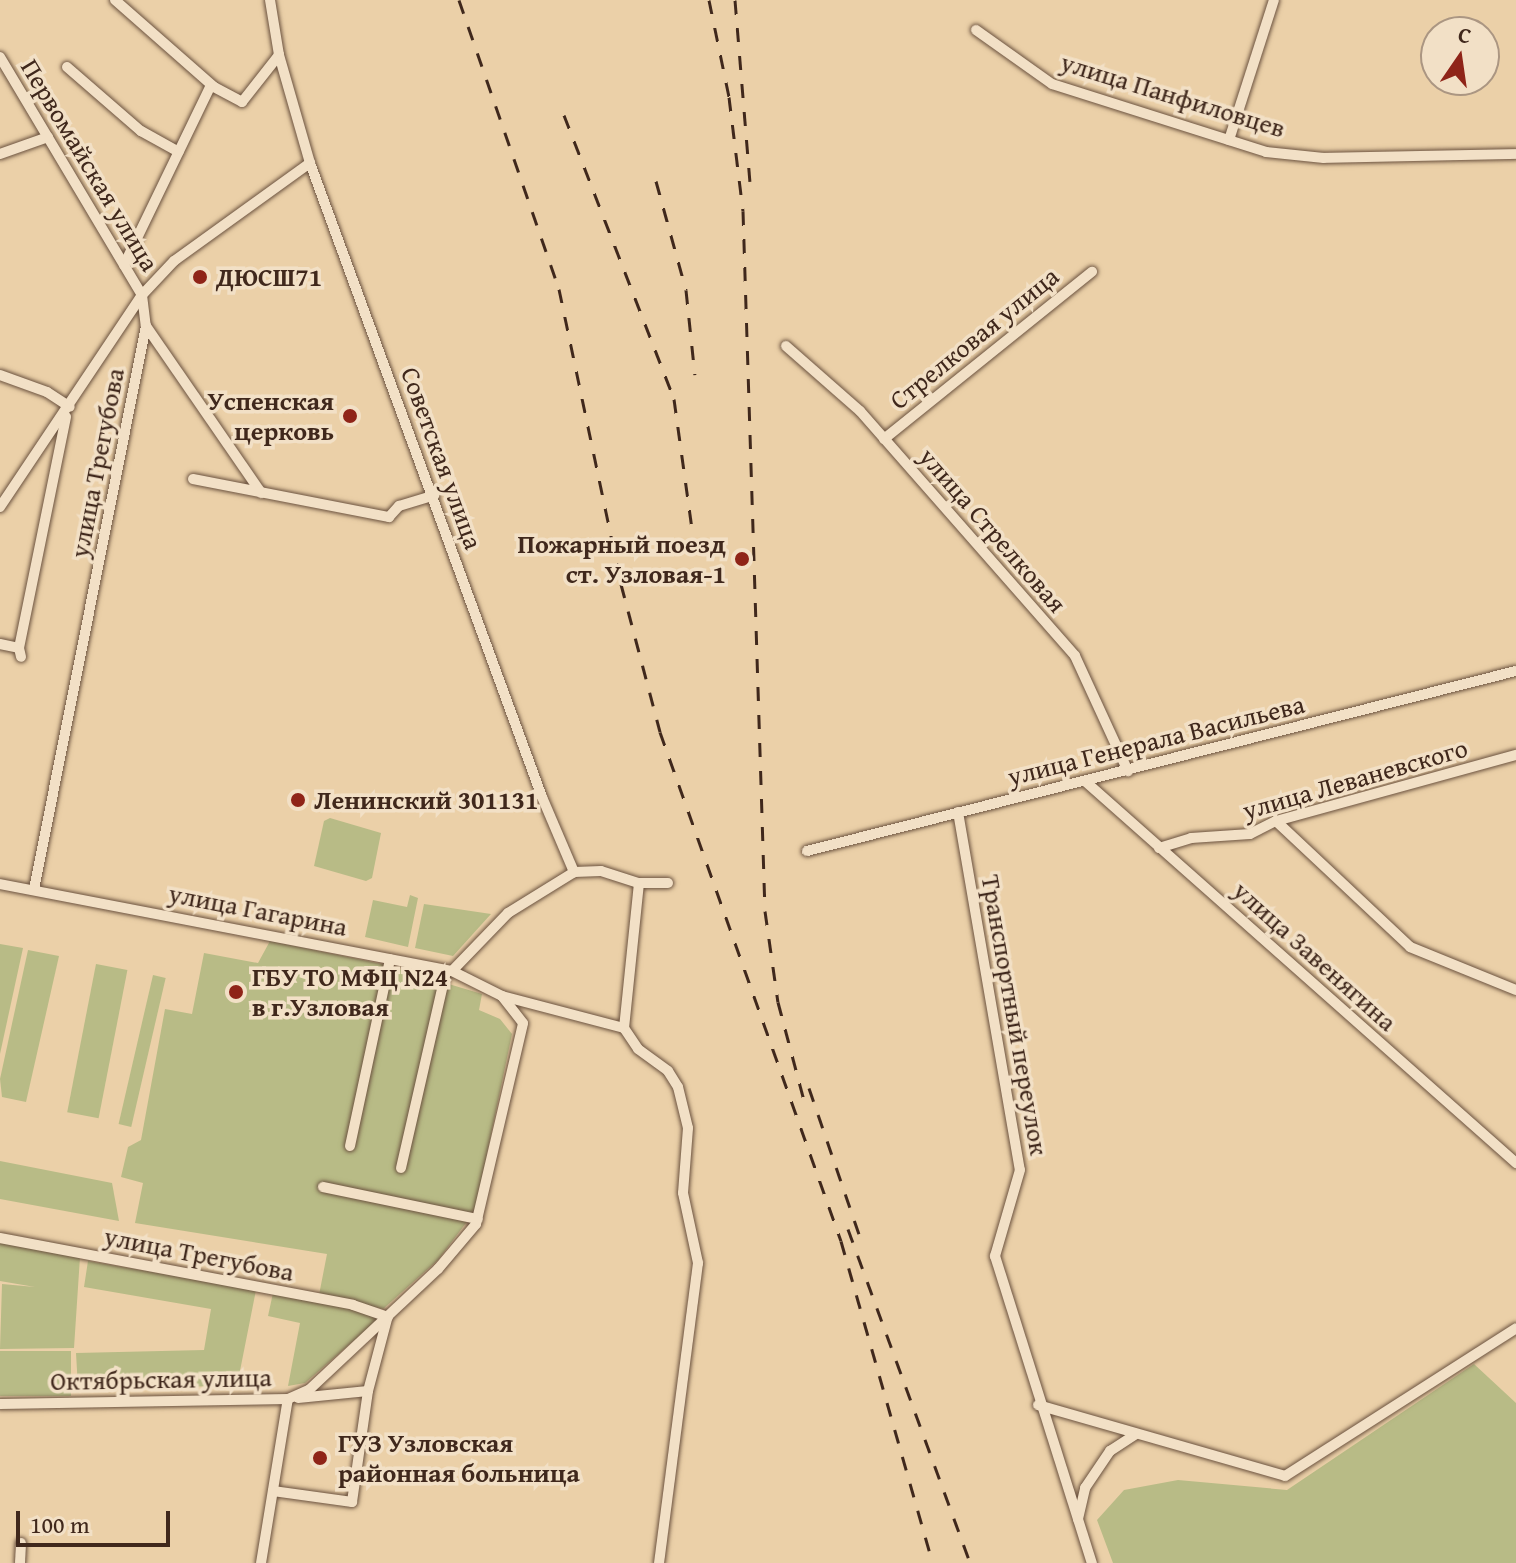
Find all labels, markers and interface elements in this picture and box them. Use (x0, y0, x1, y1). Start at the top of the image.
north arrow (1420, 16, 1500, 96)
text: С (1455, 18, 1475, 52)
street label: улица Панфиловцев (1057, 46, 1289, 144)
street label: Первомайская улица (14, 53, 166, 277)
street label: Стрелковая улица (883, 260, 1065, 416)
place label: ДЮСШ71 (216, 261, 322, 293)
marker: ДЮСШ71 (191, 268, 209, 286)
street label: Советская улица (395, 363, 489, 553)
street label: улица Трегубова (63, 365, 131, 561)
place label: Успенская церковь (208, 385, 334, 446)
marker: Успенская церковь (341, 407, 359, 425)
street label: улица Стрелковая (913, 441, 1073, 619)
place label: Пожарный поезд ст. Узловая-1 (517, 528, 726, 590)
marker: Пожарный поезд ст. Узловая-1 (733, 550, 751, 568)
street label: улица Генерала Васильева (1004, 688, 1308, 792)
street label: улица Леваневского (1239, 732, 1471, 826)
place label: Ленинский 301131 (314, 784, 538, 816)
marker: Ленинский 301131 (289, 791, 307, 809)
street label: Транспортный переулок (975, 872, 1055, 1158)
street label: улица Завенягина (1227, 875, 1403, 1037)
street label: улица Гагарина (166, 877, 350, 943)
place label: ГБУ ТО МФЦ N24 в г.Узловая (252, 961, 448, 1022)
marker: ГБУ ТО МФЦ N24 в г.Узловая (227, 983, 245, 1001)
street label: улица Трегубова (101, 1220, 297, 1288)
street label: Октябрьская улица (50, 1361, 272, 1397)
place label: ГУЗ Узловская районная больница (338, 1427, 580, 1488)
marker: ГУЗ Узловская районная больница (309, 1447, 331, 1469)
scale bar (20, 1495, 174, 1545)
text: 100 m (30, 1507, 90, 1542)

